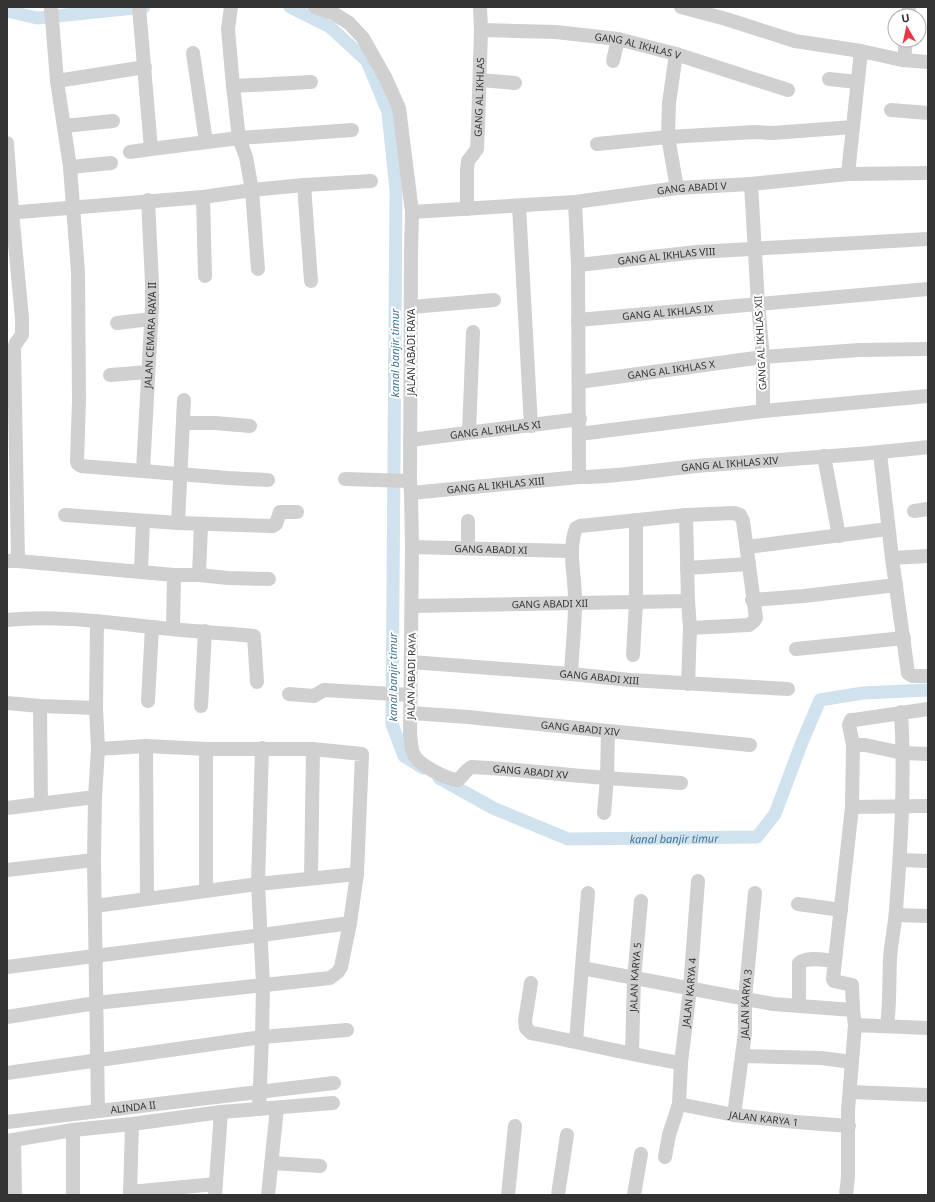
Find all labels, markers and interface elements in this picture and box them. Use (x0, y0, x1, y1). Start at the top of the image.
north arrow (887, 8, 927, 48)
text: U (900, 10, 911, 26)
street label: GANG AL IKHLAS V (594, 29, 683, 62)
street label: GANG AL IKHLAS (471, 57, 487, 137)
street label: GANG ABADI V (656, 178, 727, 198)
street label: GANG AL IKHLAS VIII (617, 244, 716, 268)
street label: JALAN CEMARA RAYA II (140, 282, 159, 390)
street label: GANG AL IKHLAS XII (751, 295, 769, 391)
street label: GANG AL IKHLAS IX (621, 301, 714, 323)
water label: kanal banjir timur (387, 308, 402, 397)
street label: JALAN ABADI RAYA (404, 308, 418, 396)
street label: GANG AL IKHLAS X (627, 357, 716, 382)
street label: GANG AL IKHLAS XI (449, 417, 542, 442)
street label: GANG AL IKHLAS XIV (680, 453, 779, 475)
street label: GANG AL IKHLAS XIII (446, 473, 545, 497)
street label: GANG ABADI XI (454, 541, 528, 557)
street label: GANG ABADI XII (512, 596, 588, 611)
water label: kanal banjir timur (385, 632, 400, 721)
street label: JALAN ABADI RAYA (403, 632, 419, 721)
street label: GANG ABADI XIII (559, 666, 640, 688)
street label: GANG ABADI XIV (540, 717, 620, 739)
street label: GANG ABADI XV (492, 761, 569, 782)
water label: kanal banjir timur (630, 830, 719, 846)
street label: JALAN KARYA 5 (626, 941, 644, 1013)
street label: JALAN KARYA 4 (678, 957, 699, 1029)
street label: JALAN KARYA 3 (737, 968, 755, 1040)
street label: ALINDA II (110, 1097, 157, 1117)
street label: JALAN KARYA 1 (727, 1107, 799, 1129)

